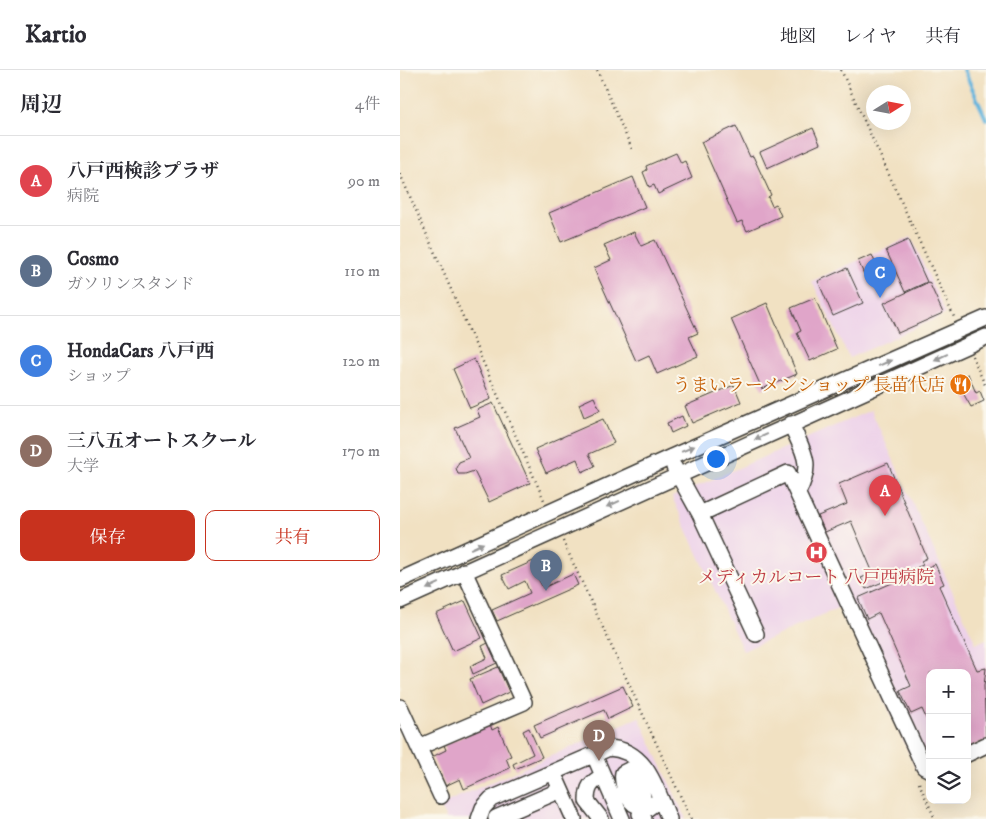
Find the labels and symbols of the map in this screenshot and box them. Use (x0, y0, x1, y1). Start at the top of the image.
north arrow (866, 85, 911, 130)
pin: C (864, 257, 896, 298)
one-way arrow (934, 353, 948, 361)
one-way arrow (878, 359, 892, 367)
restaurant icon: うまいラーメンショップ 長苗代店 (949, 373, 973, 397)
place label: うまいラーメンショップ 長苗代店 (673, 375, 945, 397)
one-way arrow (754, 434, 768, 442)
one-way arrow (681, 445, 695, 453)
your location (703, 446, 729, 472)
pin: A (869, 475, 901, 516)
one-way arrow (606, 500, 620, 508)
hospital icon: メディカルコート 八戸西病院 (804, 540, 828, 564)
one-way arrow (470, 541, 484, 549)
pin: B (530, 550, 562, 591)
place label: メディカルコート 八戸西病院 (698, 567, 934, 589)
one-way arrow (426, 582, 440, 590)
pin: D (583, 720, 615, 761)

